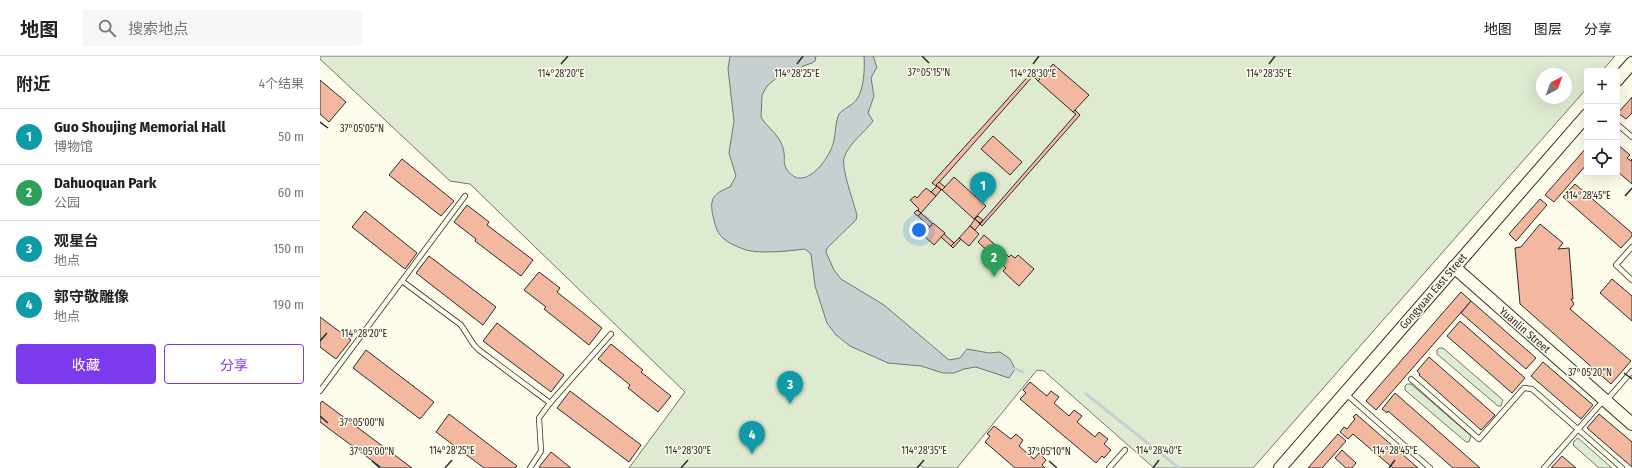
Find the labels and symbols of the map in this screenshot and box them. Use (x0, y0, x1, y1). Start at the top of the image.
text: 37°05'15"N (908, 67, 950, 79)
text: 114°28'20"E (538, 68, 585, 80)
text: 114°28'25"E (774, 68, 820, 80)
text: 114°28'30"E (1010, 68, 1057, 80)
text: 114°28'35"E (1246, 68, 1292, 80)
north arrow (1536, 68, 1572, 104)
text: 37°05'05"N (340, 123, 384, 135)
pin: 1 (970, 172, 996, 205)
text: 114°28'45"E (1565, 190, 1611, 202)
your location (909, 220, 929, 240)
pin: 2 (981, 244, 1007, 277)
street label: Gongyuan East Street (1397, 251, 1470, 332)
street label: Yuanlin Street (1497, 305, 1553, 356)
text: 114°28'20"E (341, 328, 388, 340)
text: 37°05'20"N (1568, 367, 1612, 379)
pin: 3 (777, 371, 803, 404)
text: 37°05'00"N (340, 417, 384, 429)
pin: 4 (739, 421, 765, 454)
text: 114°28'25"E (429, 445, 475, 457)
text: 114°28'30"E (665, 445, 712, 457)
text: 114°28'35"E (901, 445, 947, 457)
text: 114°28'40"E (1136, 445, 1183, 457)
text: 114°28'45"E (1372, 445, 1418, 457)
text: 37°05'00"N (350, 446, 394, 458)
text: 37°05'10"N (1027, 446, 1071, 458)

